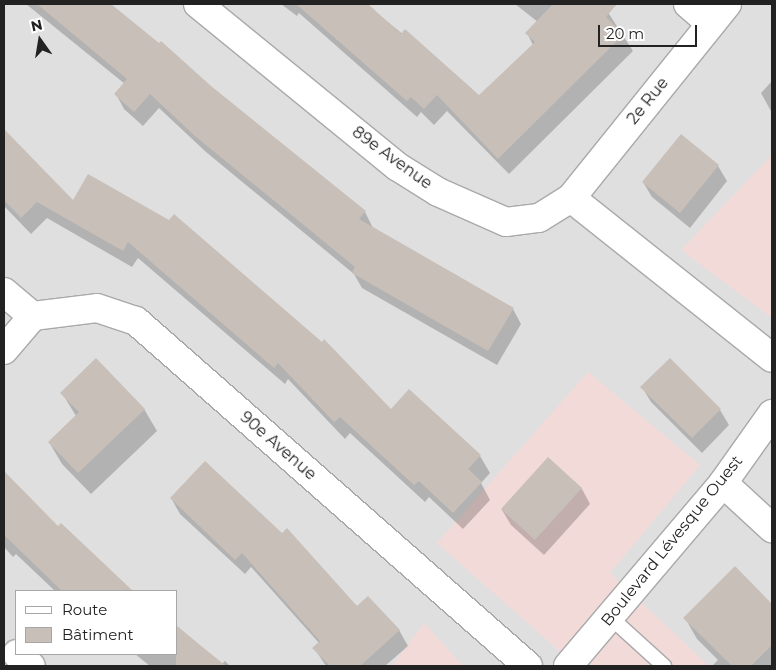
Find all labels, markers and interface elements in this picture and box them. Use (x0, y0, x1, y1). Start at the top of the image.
north arrow (15, 15, 65, 65)
text: N (29, 15, 44, 35)
scale bar (601, 15, 700, 47)
text: 20 m (606, 24, 644, 43)
street label: 2e Rue (623, 74, 673, 128)
street label: 89e Avenue (348, 123, 436, 193)
street label: 90e Avenue (236, 408, 320, 484)
street label: Boulevard Lévesque Ouest (597, 452, 747, 630)
legend (15, 590, 178, 655)
text: Route (62, 600, 107, 619)
text: Bâtiment (62, 625, 134, 644)

